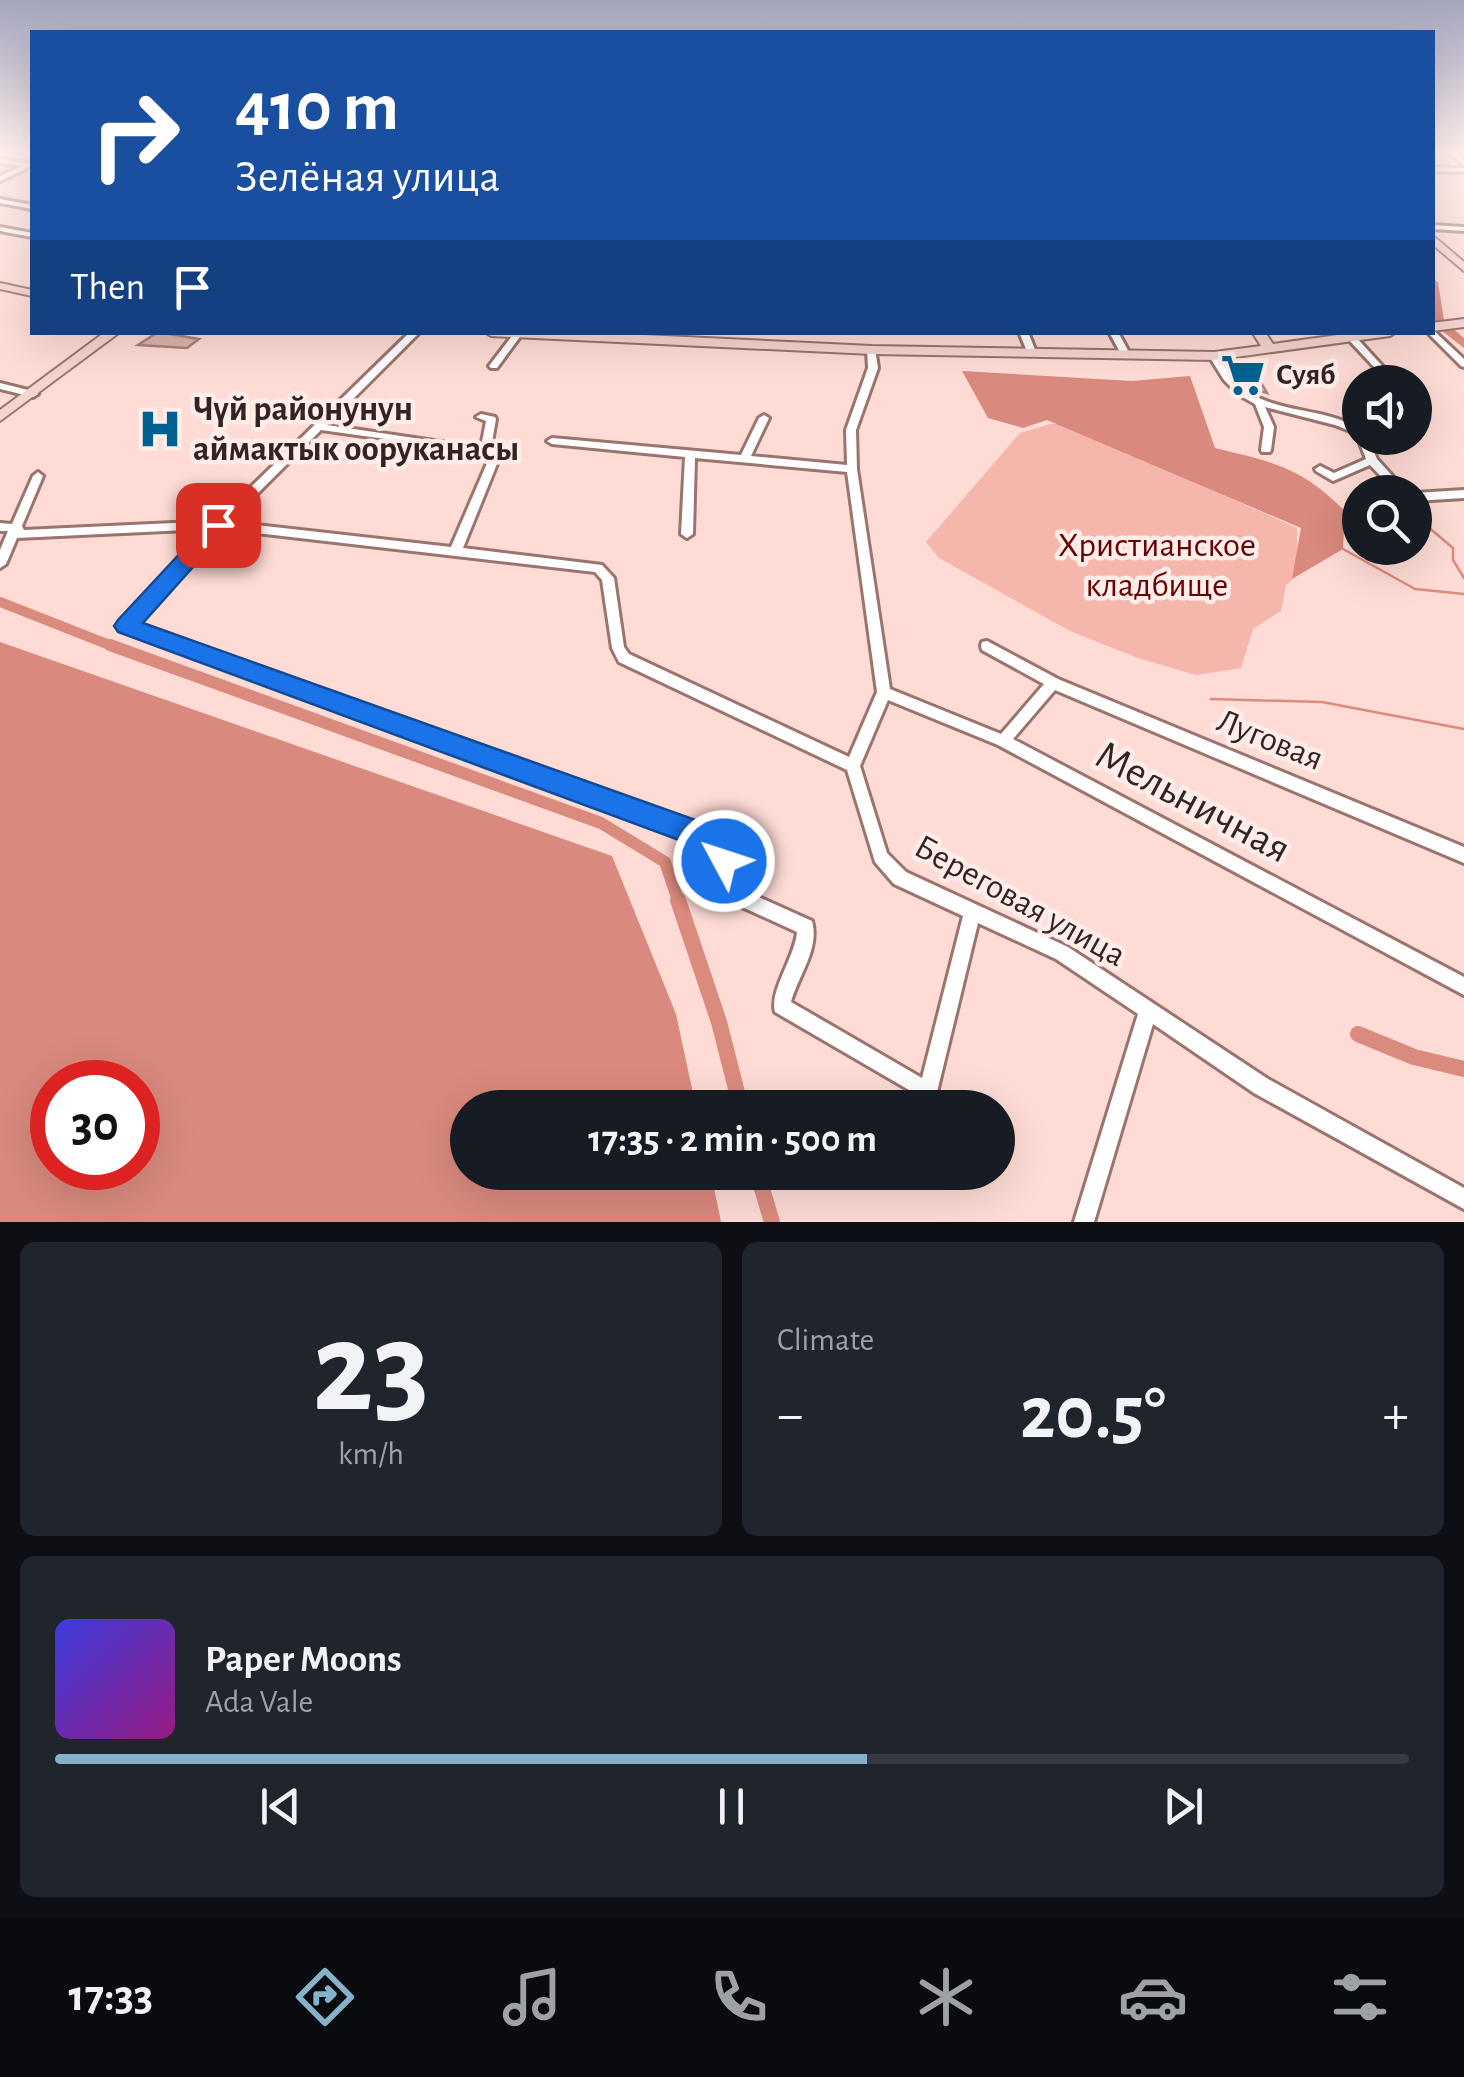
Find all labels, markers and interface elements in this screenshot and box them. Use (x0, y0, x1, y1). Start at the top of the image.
icon: right (70, 70, 200, 200)
text: 410 m (235, 73, 399, 143)
text: Зелёная улица (235, 155, 500, 200)
icon: arrive (165, 260, 220, 315)
text: Then (70, 269, 145, 307)
supermarket icon: Суяб (1219, 351, 1267, 399)
place label: Суяб (1276, 360, 1335, 390)
map controls (1342, 365, 1432, 565)
button: sound (1342, 365, 1432, 455)
place label: Чүй районунун аймактык ооруканасы (193, 392, 519, 467)
hospital icon: Чүй районунун аймактык ооруканасы (136, 405, 184, 453)
button: search (1342, 475, 1432, 565)
pin (176, 483, 261, 568)
icon: arrive (191, 498, 246, 553)
park label: Христианское кладбище (1058, 528, 1256, 603)
street label: Луговая (1212, 703, 1328, 777)
street label: Мельничная (1089, 733, 1297, 871)
position arrow (672, 809, 776, 913)
street label: Береговая улица (909, 829, 1131, 973)
speed limit sign: 30 (30, 1060, 160, 1190)
text: 17:35 · 2 min · 500 m (588, 1121, 877, 1159)
text: 23 (312, 1305, 430, 1435)
text: Climate (777, 1324, 874, 1356)
text: 20.5° (1020, 1377, 1166, 1452)
text: − (777, 1388, 803, 1443)
text: + (1383, 1388, 1409, 1443)
text: km/h (338, 1438, 404, 1470)
text: Paper Moons (205, 1641, 402, 1679)
text: Ada Vale (205, 1686, 313, 1718)
icon: previous (253, 1779, 308, 1834)
icon: pause (704, 1779, 759, 1834)
icon: next (1156, 1779, 1211, 1834)
icon: directions (290, 1962, 360, 2032)
icon: music (497, 1962, 567, 2032)
icon: phone (704, 1962, 774, 2032)
icon: climate (911, 1962, 981, 2032)
icon: car (1118, 1962, 1188, 2032)
icon: filters (1325, 1962, 1395, 2032)
text: 17:33 (69, 1974, 153, 2019)

